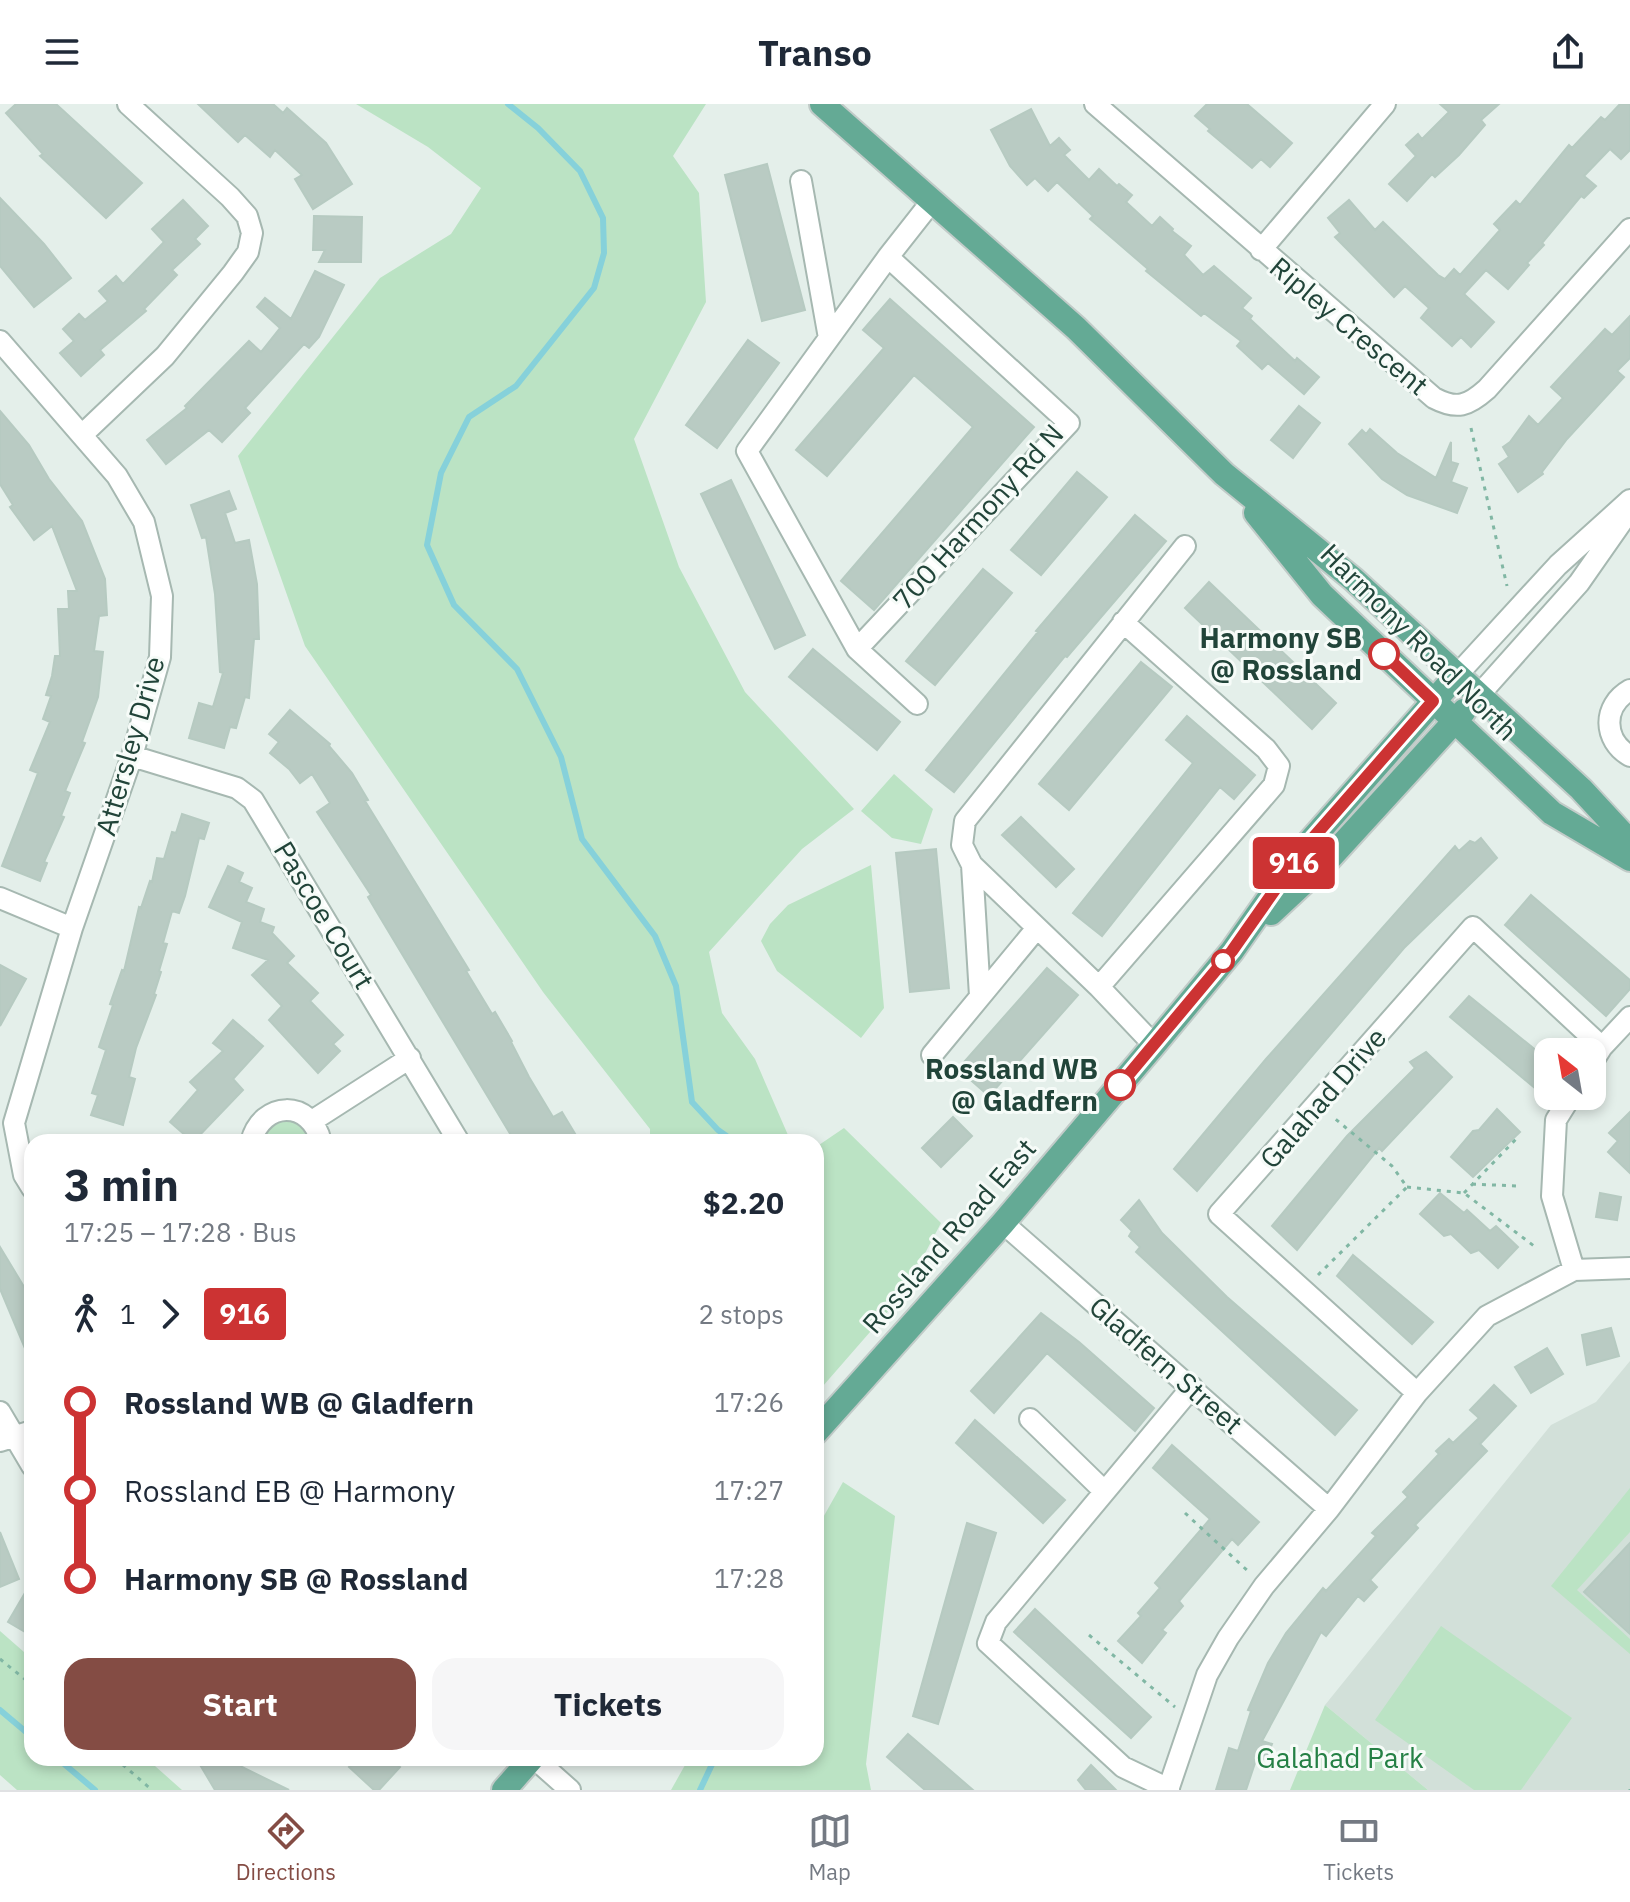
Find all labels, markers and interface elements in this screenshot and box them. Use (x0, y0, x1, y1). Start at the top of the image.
text: Transo (758, 29, 872, 76)
icon: menu (40, 30, 84, 74)
icon: share (1546, 30, 1590, 74)
street label: Ripley Crescent (1262, 248, 1436, 403)
street label: 700 Harmony Rd N (884, 416, 1071, 618)
street label: Harmony Road North (1313, 535, 1526, 748)
place label: Harmony SB @ Rossland (1199, 619, 1362, 688)
marker: Harmony SB @ Rossland (1369, 639, 1399, 669)
street label: Attersley Drive (86, 652, 173, 840)
street label: Pascoe Court (266, 834, 383, 995)
line badge: 916 (1248, 837, 1340, 889)
text: 916 (1269, 844, 1319, 881)
unlabelled marker (1212, 950, 1234, 972)
street label: Galahad Drive (1251, 1019, 1394, 1176)
north arrow (1534, 1038, 1606, 1110)
map controls (1534, 1038, 1606, 1110)
place label: Rossland WB @ Gladfern (925, 1050, 1098, 1119)
marker: Rossland WB @ Gladfern (1105, 1070, 1135, 1100)
street label: Rossland Road East (854, 1130, 1044, 1341)
text: 3 min (64, 1156, 179, 1213)
text: $2.20 (703, 1183, 784, 1222)
text: 17:25 – 17:28 · Bus (64, 1215, 297, 1249)
street label: Gladfern Street (1082, 1288, 1251, 1442)
icon: walk (64, 1292, 108, 1336)
icon: forward (148, 1292, 192, 1336)
text: 916 (220, 1295, 270, 1332)
text: 1 (120, 1297, 136, 1331)
text: 2 stops (698, 1297, 784, 1331)
text: Rossland WB @ Gladfern (124, 1383, 474, 1422)
text: 17:26 (714, 1385, 784, 1419)
text: Rossland EB @ Harmony (124, 1471, 455, 1510)
text: 17:27 (714, 1473, 784, 1507)
text: Harmony SB @ Rossland (124, 1559, 468, 1598)
text: 17:28 (714, 1561, 784, 1595)
button: Start (64, 1658, 416, 1750)
button: Tickets (432, 1658, 784, 1750)
park label: Galahad Park (1256, 1739, 1424, 1776)
tab: Directions (236, 1809, 336, 1886)
tab: Map (808, 1809, 852, 1886)
tab: Tickets (1323, 1809, 1394, 1886)

